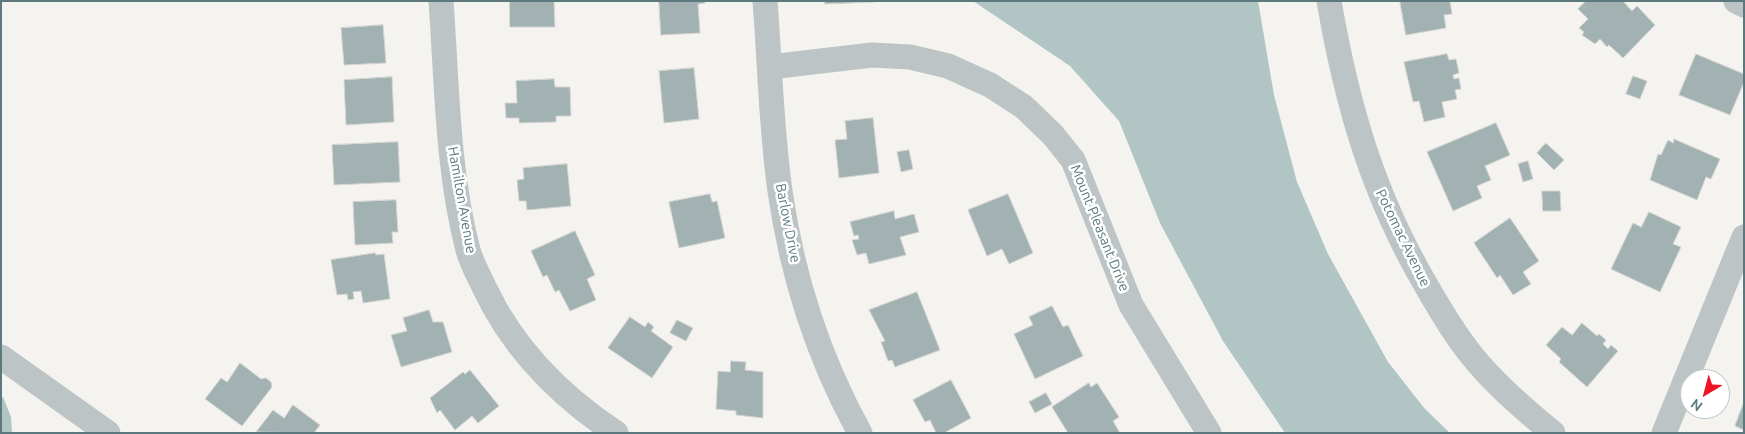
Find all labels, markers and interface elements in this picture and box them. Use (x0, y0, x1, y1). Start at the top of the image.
street label: Hamilton Avenue (444, 145, 480, 255)
street label: Mount Pleasant Drive (1067, 162, 1133, 294)
street label: Barlow Drive (772, 182, 804, 264)
street label: Potomac Avenue (1372, 187, 1434, 289)
north arrow (1680, 369, 1730, 419)
text: N (1688, 396, 1706, 415)

